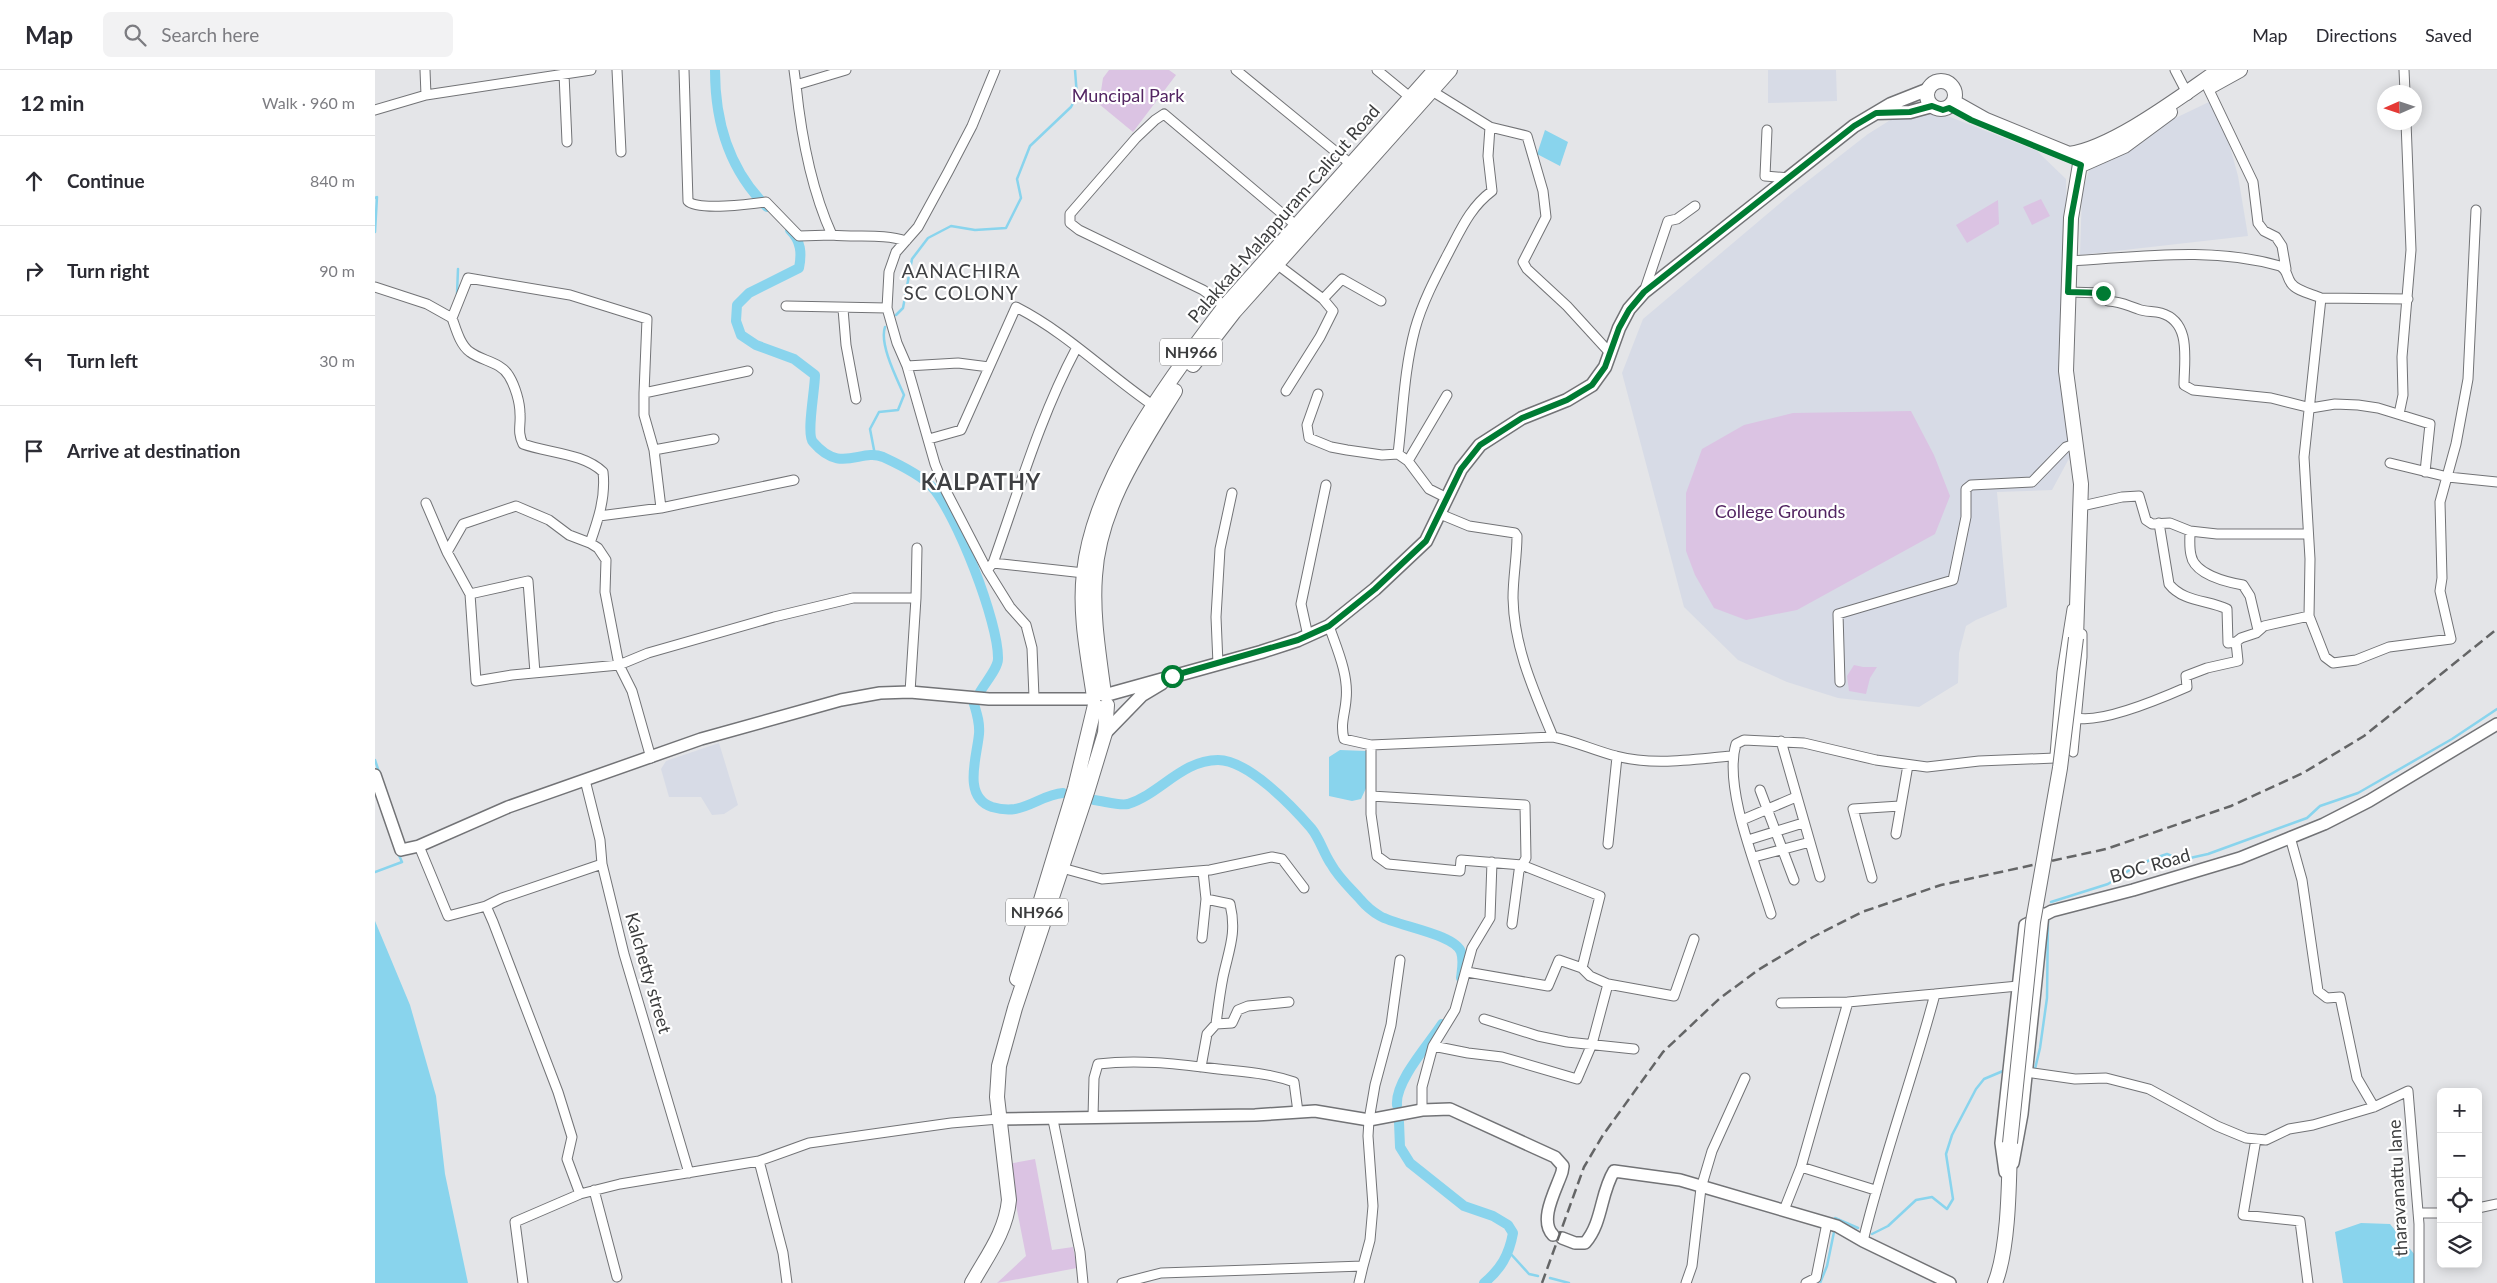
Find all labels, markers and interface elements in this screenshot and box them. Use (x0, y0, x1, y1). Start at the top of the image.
search box (103, 12, 453, 57)
text: Map (25, 20, 73, 49)
icon: search (121, 21, 149, 49)
text: Search here (161, 23, 259, 46)
text: Map (2252, 24, 2288, 46)
text: Directions (2316, 24, 2397, 46)
text: Saved (2425, 24, 2472, 46)
park label: Muncipal Park (1072, 84, 1185, 106)
north arrow (2377, 85, 2422, 130)
text: 12 min (20, 90, 84, 115)
text: Walk · 960 m (262, 93, 355, 112)
street label: Palakkad-Malappuram-Calicut Road (1183, 100, 1384, 327)
icon: ahead (20, 167, 48, 195)
text: Continue (67, 169, 145, 192)
text: 840 m (310, 171, 355, 190)
icon: right (20, 257, 48, 285)
text: Turn right (67, 259, 149, 282)
district label: AANACHIRA SC COLONY (901, 259, 1021, 304)
text: 90 m (319, 261, 355, 280)
route end (2092, 282, 2115, 305)
road number: NH966 (1160, 338, 1222, 366)
icon: left (20, 347, 48, 375)
text: Turn left (67, 349, 138, 372)
text: 30 m (319, 351, 355, 370)
icon: arrive (20, 437, 48, 465)
text: Arrive at destination (67, 439, 240, 462)
district label: KALPATHY (921, 468, 1041, 495)
park label: College Grounds (1715, 500, 1846, 522)
route start (1161, 665, 1184, 688)
street label: BOC Road (2107, 843, 2192, 887)
road number: NH966 (1006, 899, 1068, 926)
street label: Kalchetty street (621, 910, 677, 1036)
map controls (2437, 1088, 2482, 1268)
button: + (2437, 1088, 2482, 1133)
street label: tharavanattu lane (2382, 1119, 2412, 1257)
button: − (2437, 1133, 2482, 1178)
button: locate (2437, 1178, 2482, 1223)
button: layers (2437, 1223, 2482, 1268)

